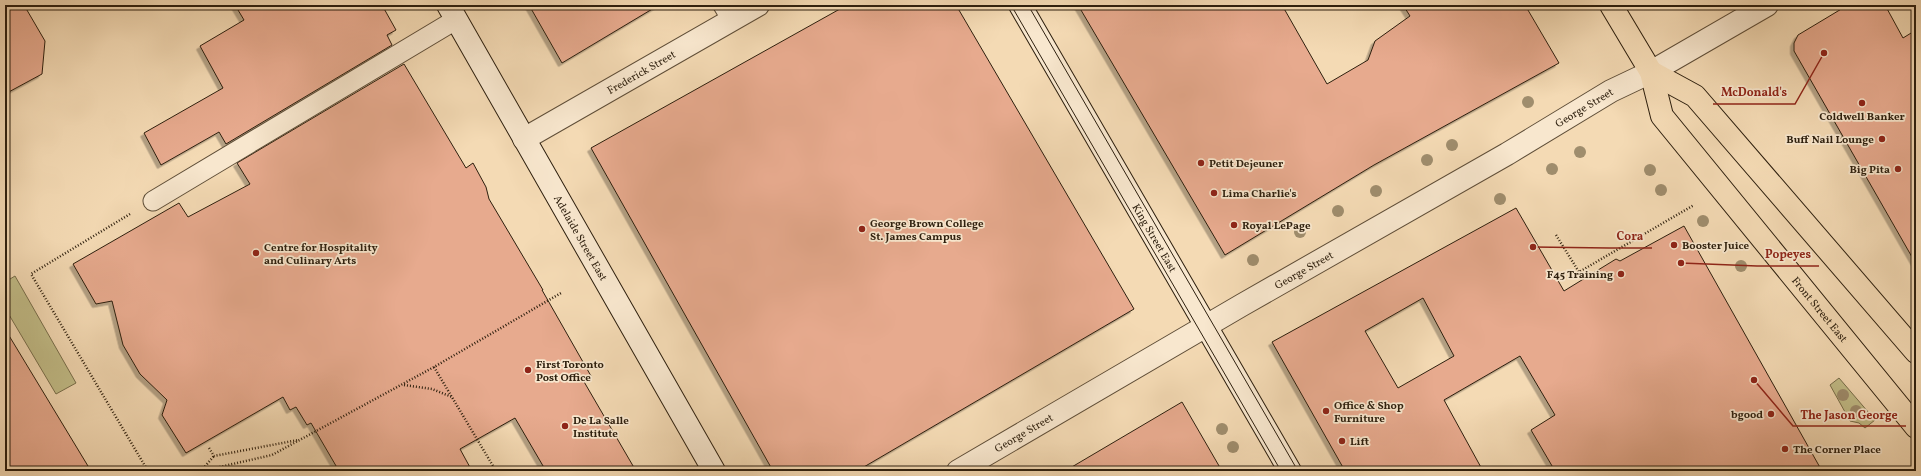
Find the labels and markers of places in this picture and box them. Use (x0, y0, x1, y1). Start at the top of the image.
callout: McDonald's (1713, 80, 1795, 104)
marker: Coldwell Banker (1857, 98, 1867, 108)
place label: Coldwell Banker (1819, 110, 1906, 125)
place label: Buff Nail Lounge (1786, 133, 1874, 148)
marker: Buff Nail Lounge (1877, 134, 1887, 144)
place label: Petit Dejeuner (1209, 157, 1284, 172)
marker: Petit Dejeuner (1196, 158, 1206, 168)
place label: Big Pita (1849, 163, 1890, 178)
marker: Big Pita (1893, 164, 1903, 174)
place label: Lima Charlie's (1222, 187, 1297, 202)
marker: Lima Charlie's (1209, 188, 1219, 198)
place label: George Brown College St. James Campus (870, 217, 984, 245)
place label: Royal LePage (1242, 219, 1311, 234)
marker: Royal LePage (1229, 220, 1239, 230)
marker: George Brown College St. James Campus (857, 224, 867, 234)
callout: Cora (1609, 224, 1652, 248)
place label: Booster Juice (1682, 239, 1750, 254)
marker: Booster Juice (1669, 240, 1679, 250)
place label: Centre for Hospitality and Culinary Arts (264, 241, 379, 269)
callout: Popeyes (1757, 242, 1819, 266)
marker: Centre for Hospitality and Culinary Arts (251, 248, 261, 258)
place label: F45 Training (1547, 268, 1613, 283)
marker: F45 Training (1616, 269, 1626, 279)
place label: First Toronto Post Office (536, 358, 604, 386)
marker: First Toronto Post Office (523, 365, 533, 375)
place label: Office & Shop Furniture (1334, 399, 1404, 427)
callout: The Jason George (1793, 402, 1906, 426)
marker: Office & Shop Furniture (1321, 406, 1331, 416)
place label: bgood (1731, 408, 1763, 423)
marker: bgood (1766, 409, 1776, 419)
place label: De La Salle Institute (573, 414, 629, 442)
marker: De La Salle Institute (560, 421, 570, 431)
place label: Lift (1350, 435, 1370, 450)
marker: Lift (1337, 436, 1347, 446)
place label: The Corner Place (1793, 443, 1881, 458)
marker: The Corner Place (1780, 444, 1790, 454)

